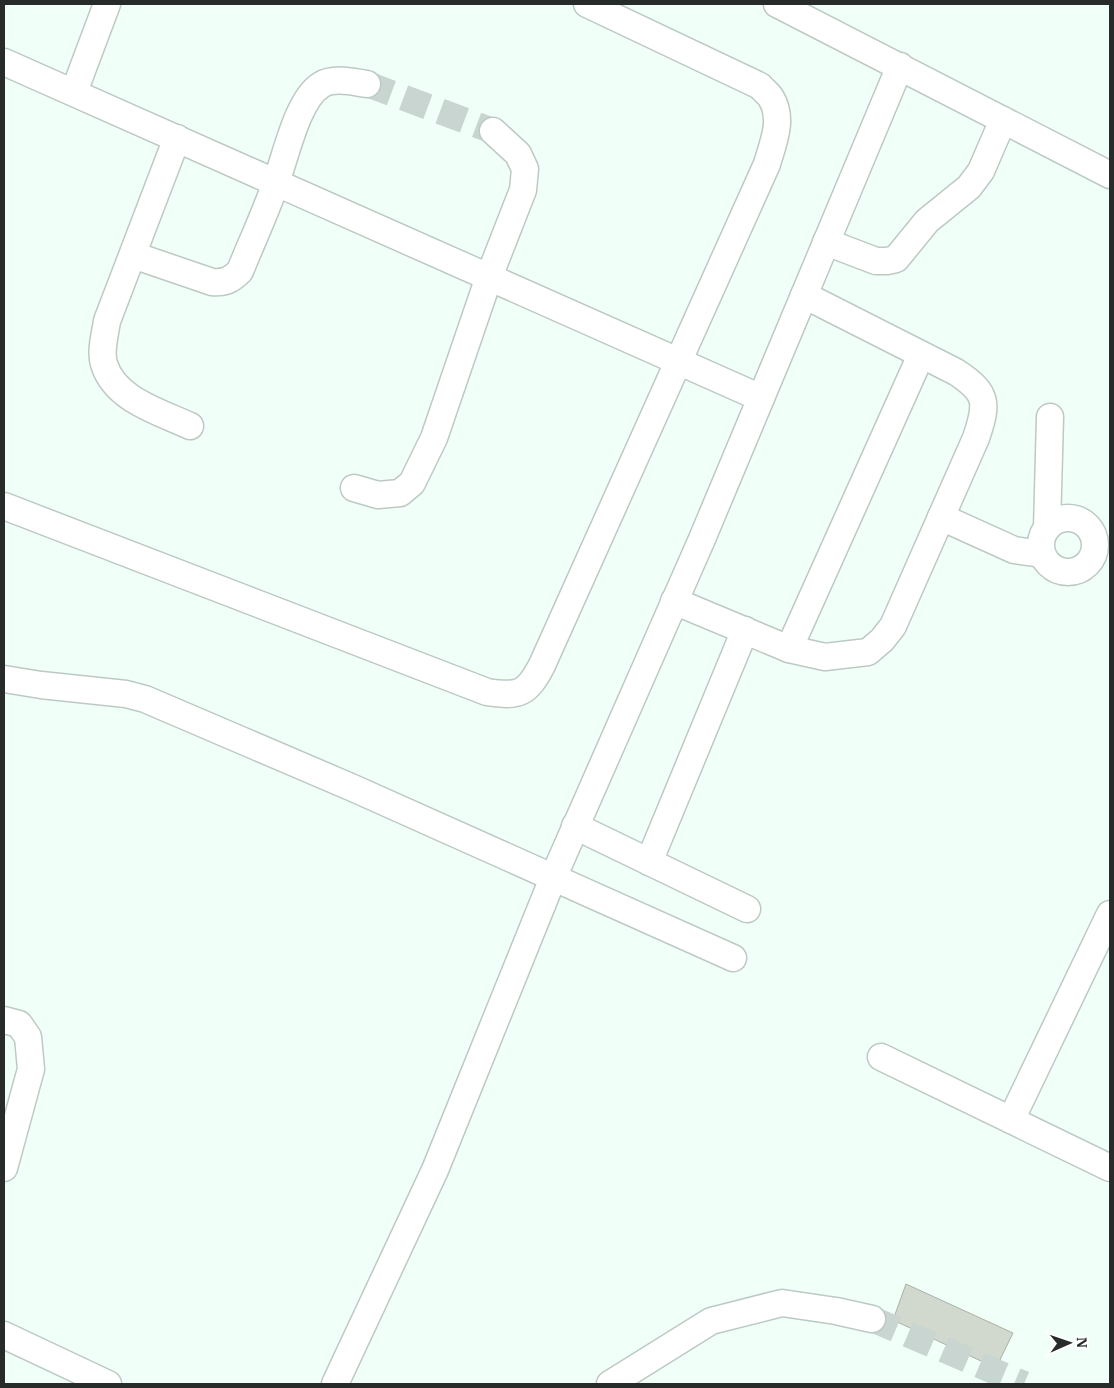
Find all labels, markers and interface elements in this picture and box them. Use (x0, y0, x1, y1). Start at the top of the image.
north arrow (1044, 1318, 1094, 1368)
text: N (1073, 1337, 1091, 1348)

